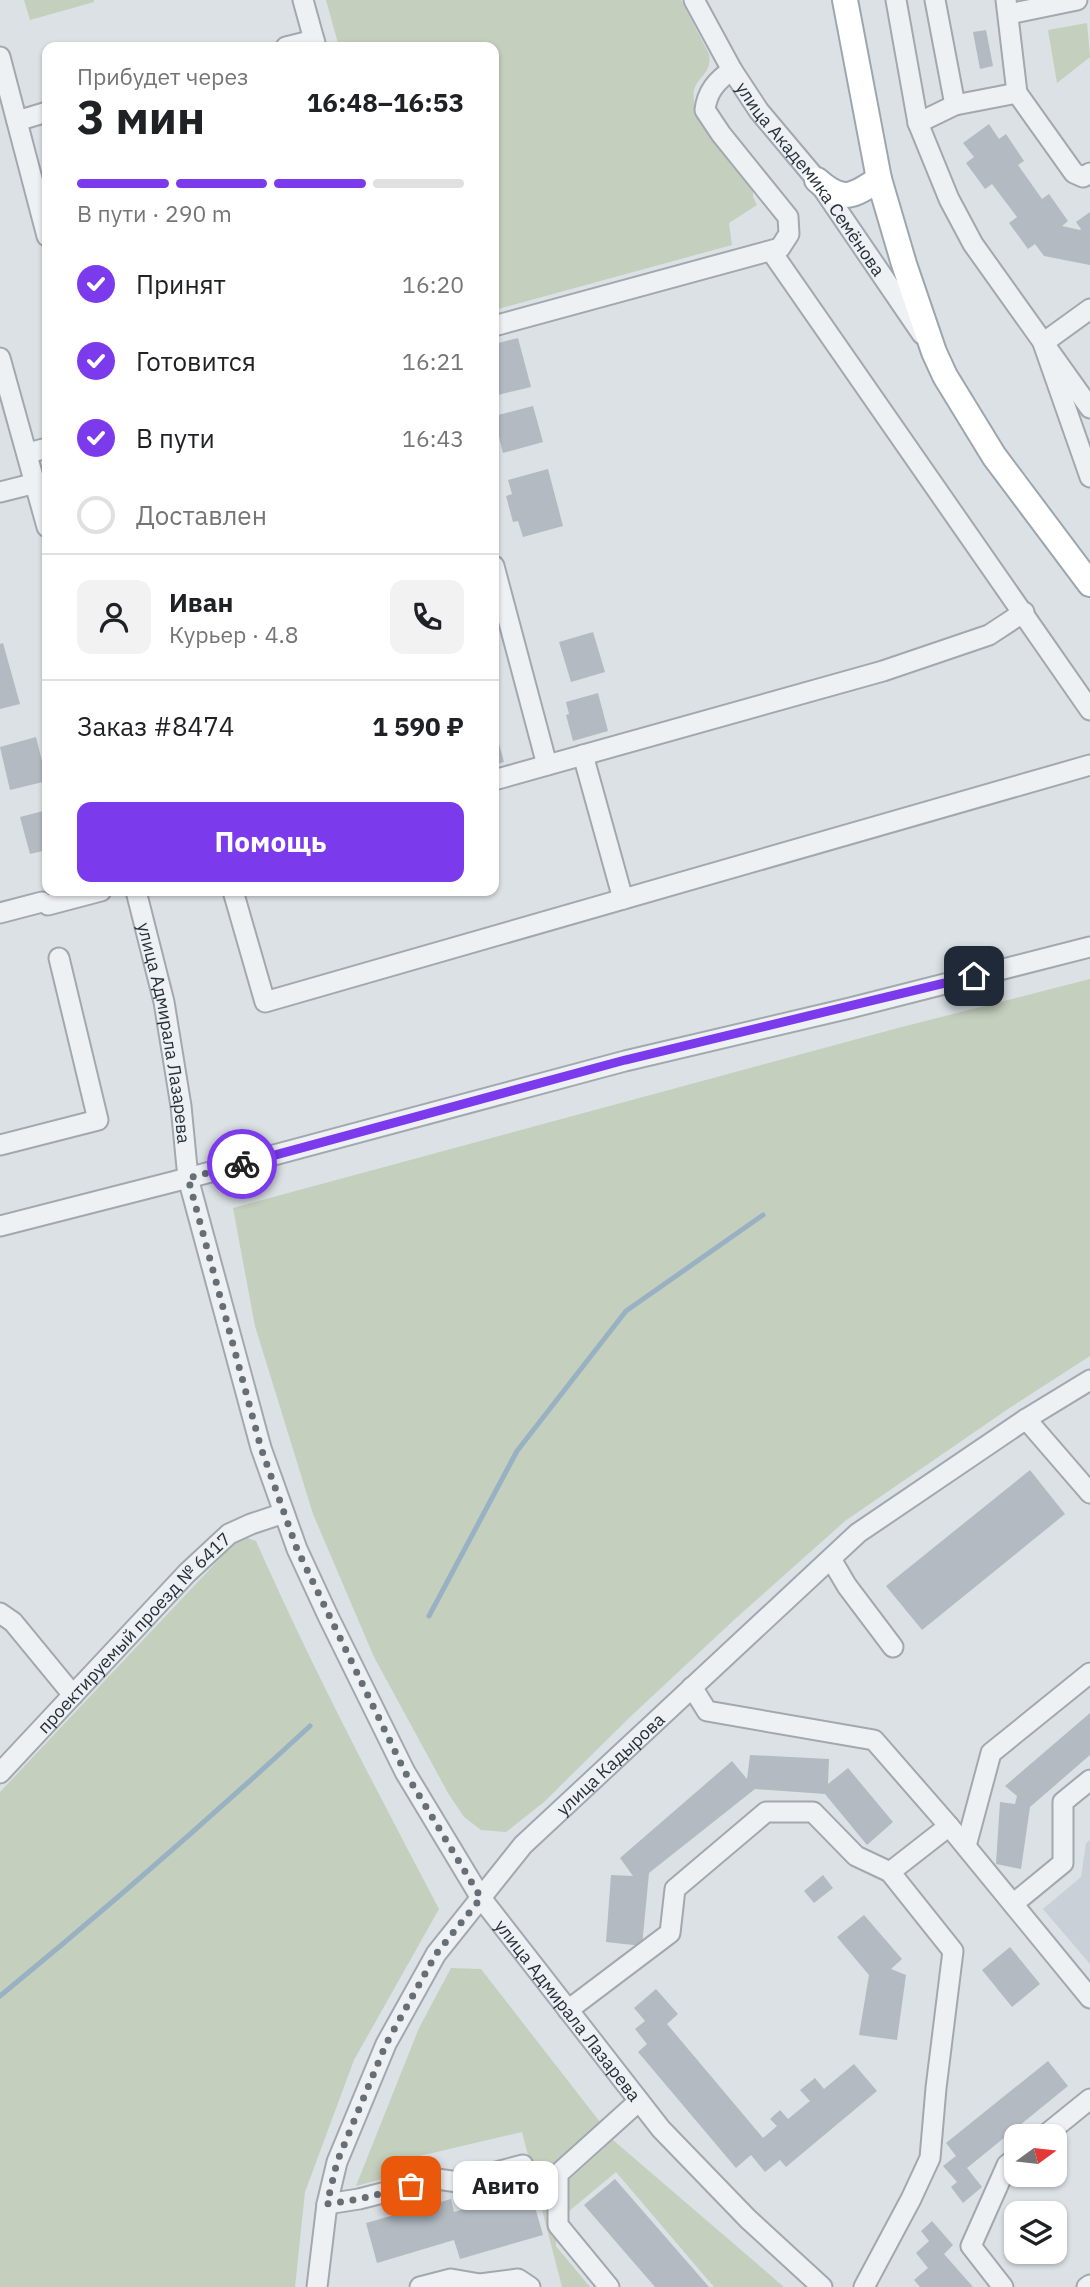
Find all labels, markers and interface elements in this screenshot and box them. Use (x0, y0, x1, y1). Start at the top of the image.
text: Прибудет через (77, 61, 249, 91)
street label: улица Академика Семёнова (731, 77, 891, 281)
text: 16:48–16:53 (307, 85, 464, 119)
text: 3 мин (77, 87, 205, 147)
text: В пути · 290 m (77, 198, 232, 228)
icon: check (77, 265, 115, 303)
text: Принят (136, 267, 226, 301)
text: 16:20 (402, 269, 464, 299)
icon: check (77, 342, 115, 380)
text: Готовится (136, 344, 256, 378)
text: 16:21 (402, 346, 464, 376)
icon: check (77, 419, 115, 457)
text: В пути (136, 421, 215, 455)
text: 16:43 (402, 423, 464, 453)
text: Доставлен (136, 498, 267, 532)
button: person (77, 580, 151, 654)
button: phone (390, 580, 464, 654)
text: Иван (169, 585, 234, 619)
text: Курьер · 4.8 (169, 619, 299, 649)
text: Заказ #8474 (77, 709, 234, 743)
text: 1 590 ₽ (372, 709, 464, 743)
button: Помощь (77, 802, 464, 882)
street label: улица Адмирала Лазарева (133, 920, 196, 1145)
pin (944, 946, 1004, 1006)
icon: home (955, 957, 993, 995)
courier (207, 1129, 277, 1199)
icon: bike (223, 1145, 261, 1183)
street label: проектируемый проезд № 6417 (32, 1527, 235, 1738)
street label: улица Кадырова (551, 1708, 669, 1820)
street label: улица Адмирала Лазарева (490, 1914, 647, 2106)
north arrow (1004, 2124, 1068, 2188)
map controls (1004, 2124, 1067, 2264)
pin (381, 2156, 441, 2216)
callout: Авито (453, 2162, 558, 2210)
icon: bag (392, 2167, 430, 2205)
text: Авито (472, 2170, 539, 2200)
button: layers (1004, 2201, 1067, 2264)

